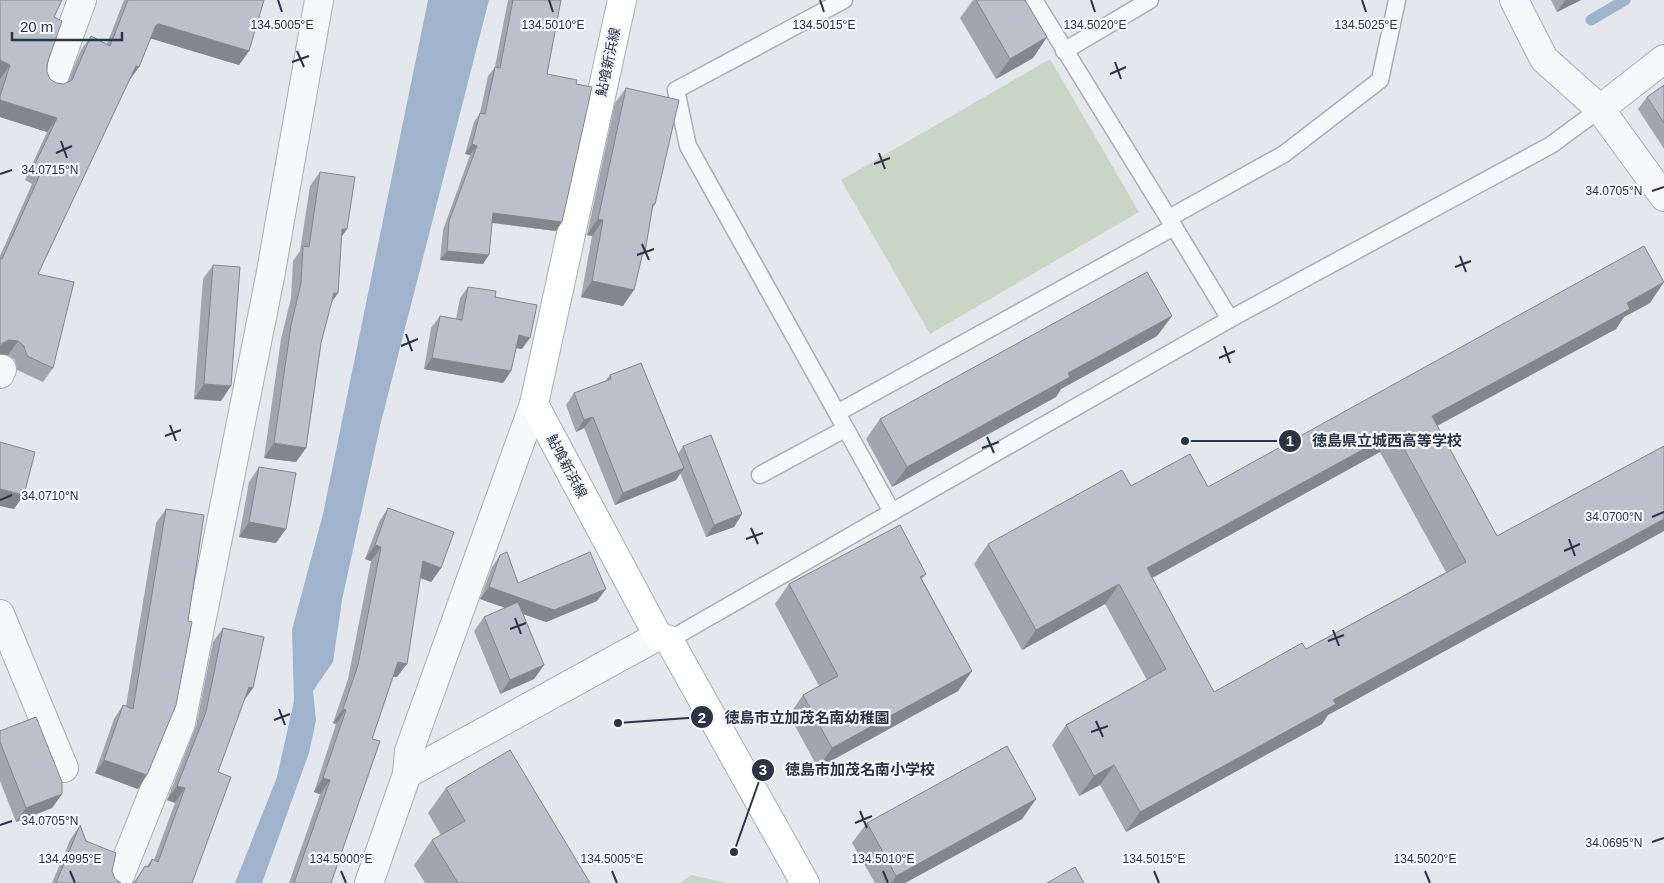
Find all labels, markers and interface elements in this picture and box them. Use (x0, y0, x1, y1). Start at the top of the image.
scale bar (12, 10, 122, 42)
text: 20 m (20, 18, 53, 35)
text: 134.5005°E (251, 18, 313, 32)
text: 134.5010°E (522, 18, 584, 32)
text: 134.5015°E (793, 18, 855, 32)
text: 134.5020°E (1064, 18, 1126, 32)
text: 134.5025°E (1335, 18, 1397, 32)
street label: 鮎喰新浜線 (593, 26, 623, 98)
text: 34.0715°N (22, 163, 78, 177)
text: 34.0705°N (1586, 184, 1642, 198)
callout: 徳島県立城西高等学校 (1277, 426, 1472, 456)
street label: 鮎喰新浜線 (544, 431, 590, 501)
text: 1 (1286, 432, 1294, 449)
text: 徳島県立城西高等学校 (1312, 432, 1462, 449)
text: 34.0710°N (22, 489, 78, 503)
text: 34.0700°N (1586, 510, 1642, 524)
callout: 徳島市立加茂名南幼稚園 (690, 702, 900, 732)
text: 2 (698, 709, 706, 726)
text: 徳島市立加茂名南幼稚園 (724, 709, 890, 726)
callout: 徳島市加茂名南小学校 (750, 755, 945, 785)
text: 3 (759, 761, 767, 778)
text: 徳島市加茂名南小学校 (785, 761, 935, 778)
text: 34.0705°N (22, 814, 78, 828)
text: 34.0695°N (1586, 836, 1642, 850)
text: 134.4995°E (39, 852, 101, 866)
text: 134.5000°E (310, 852, 372, 866)
text: 134.5005°E (581, 852, 643, 866)
text: 134.5010°E (852, 852, 914, 866)
text: 134.5015°E (1123, 852, 1185, 866)
text: 134.5020°E (1394, 852, 1456, 866)

